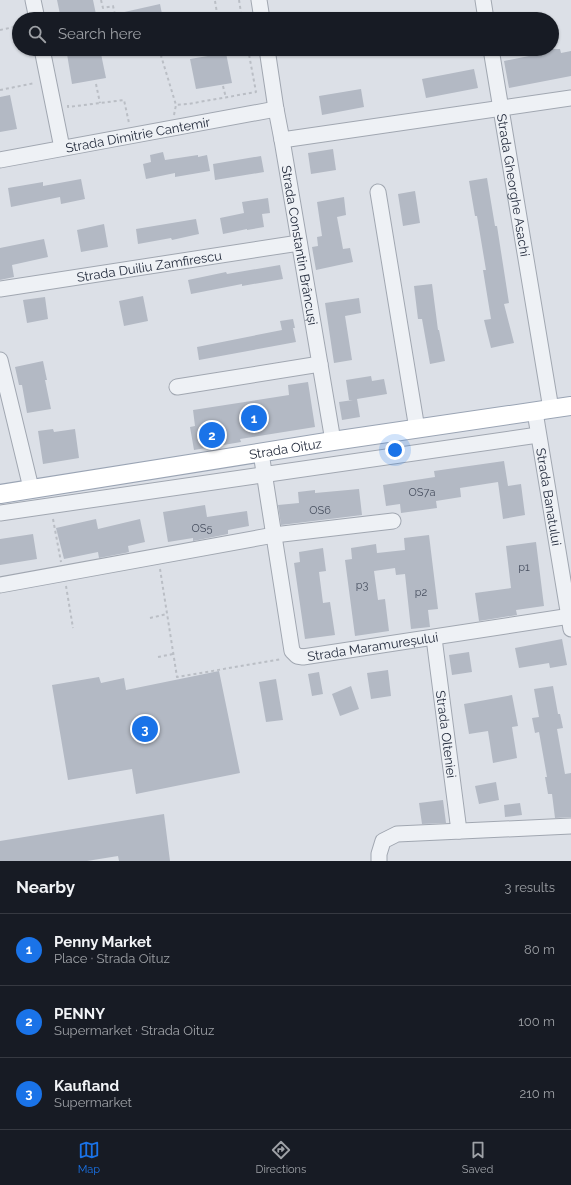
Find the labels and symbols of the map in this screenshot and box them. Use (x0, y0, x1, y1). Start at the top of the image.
street label: Strada Gheorghe Asachi (494, 113, 532, 258)
street label: Strada Dimitrie Cantemir (64, 114, 212, 156)
street label: Strada Constantin Brâncuși (278, 164, 320, 326)
street label: Strada Duiliu Zamfirescu (76, 248, 223, 285)
pin: 1 (241, 403, 267, 433)
pin: 2 (199, 420, 225, 450)
street label: Strada Oituz (248, 436, 323, 462)
your location (385, 440, 405, 460)
street label: Strada Banatului (533, 447, 564, 547)
house number: OS7a (409, 486, 435, 499)
house number: OS6 (309, 504, 331, 517)
house number: OS5 (192, 522, 212, 535)
house number: p1 (518, 561, 530, 574)
house number: p3 (356, 579, 368, 592)
house number: p2 (415, 586, 428, 599)
street label: Strada Maramureșului (306, 629, 439, 664)
street label: Strada Olteniei (433, 689, 459, 779)
pin: 3 (132, 714, 158, 744)

